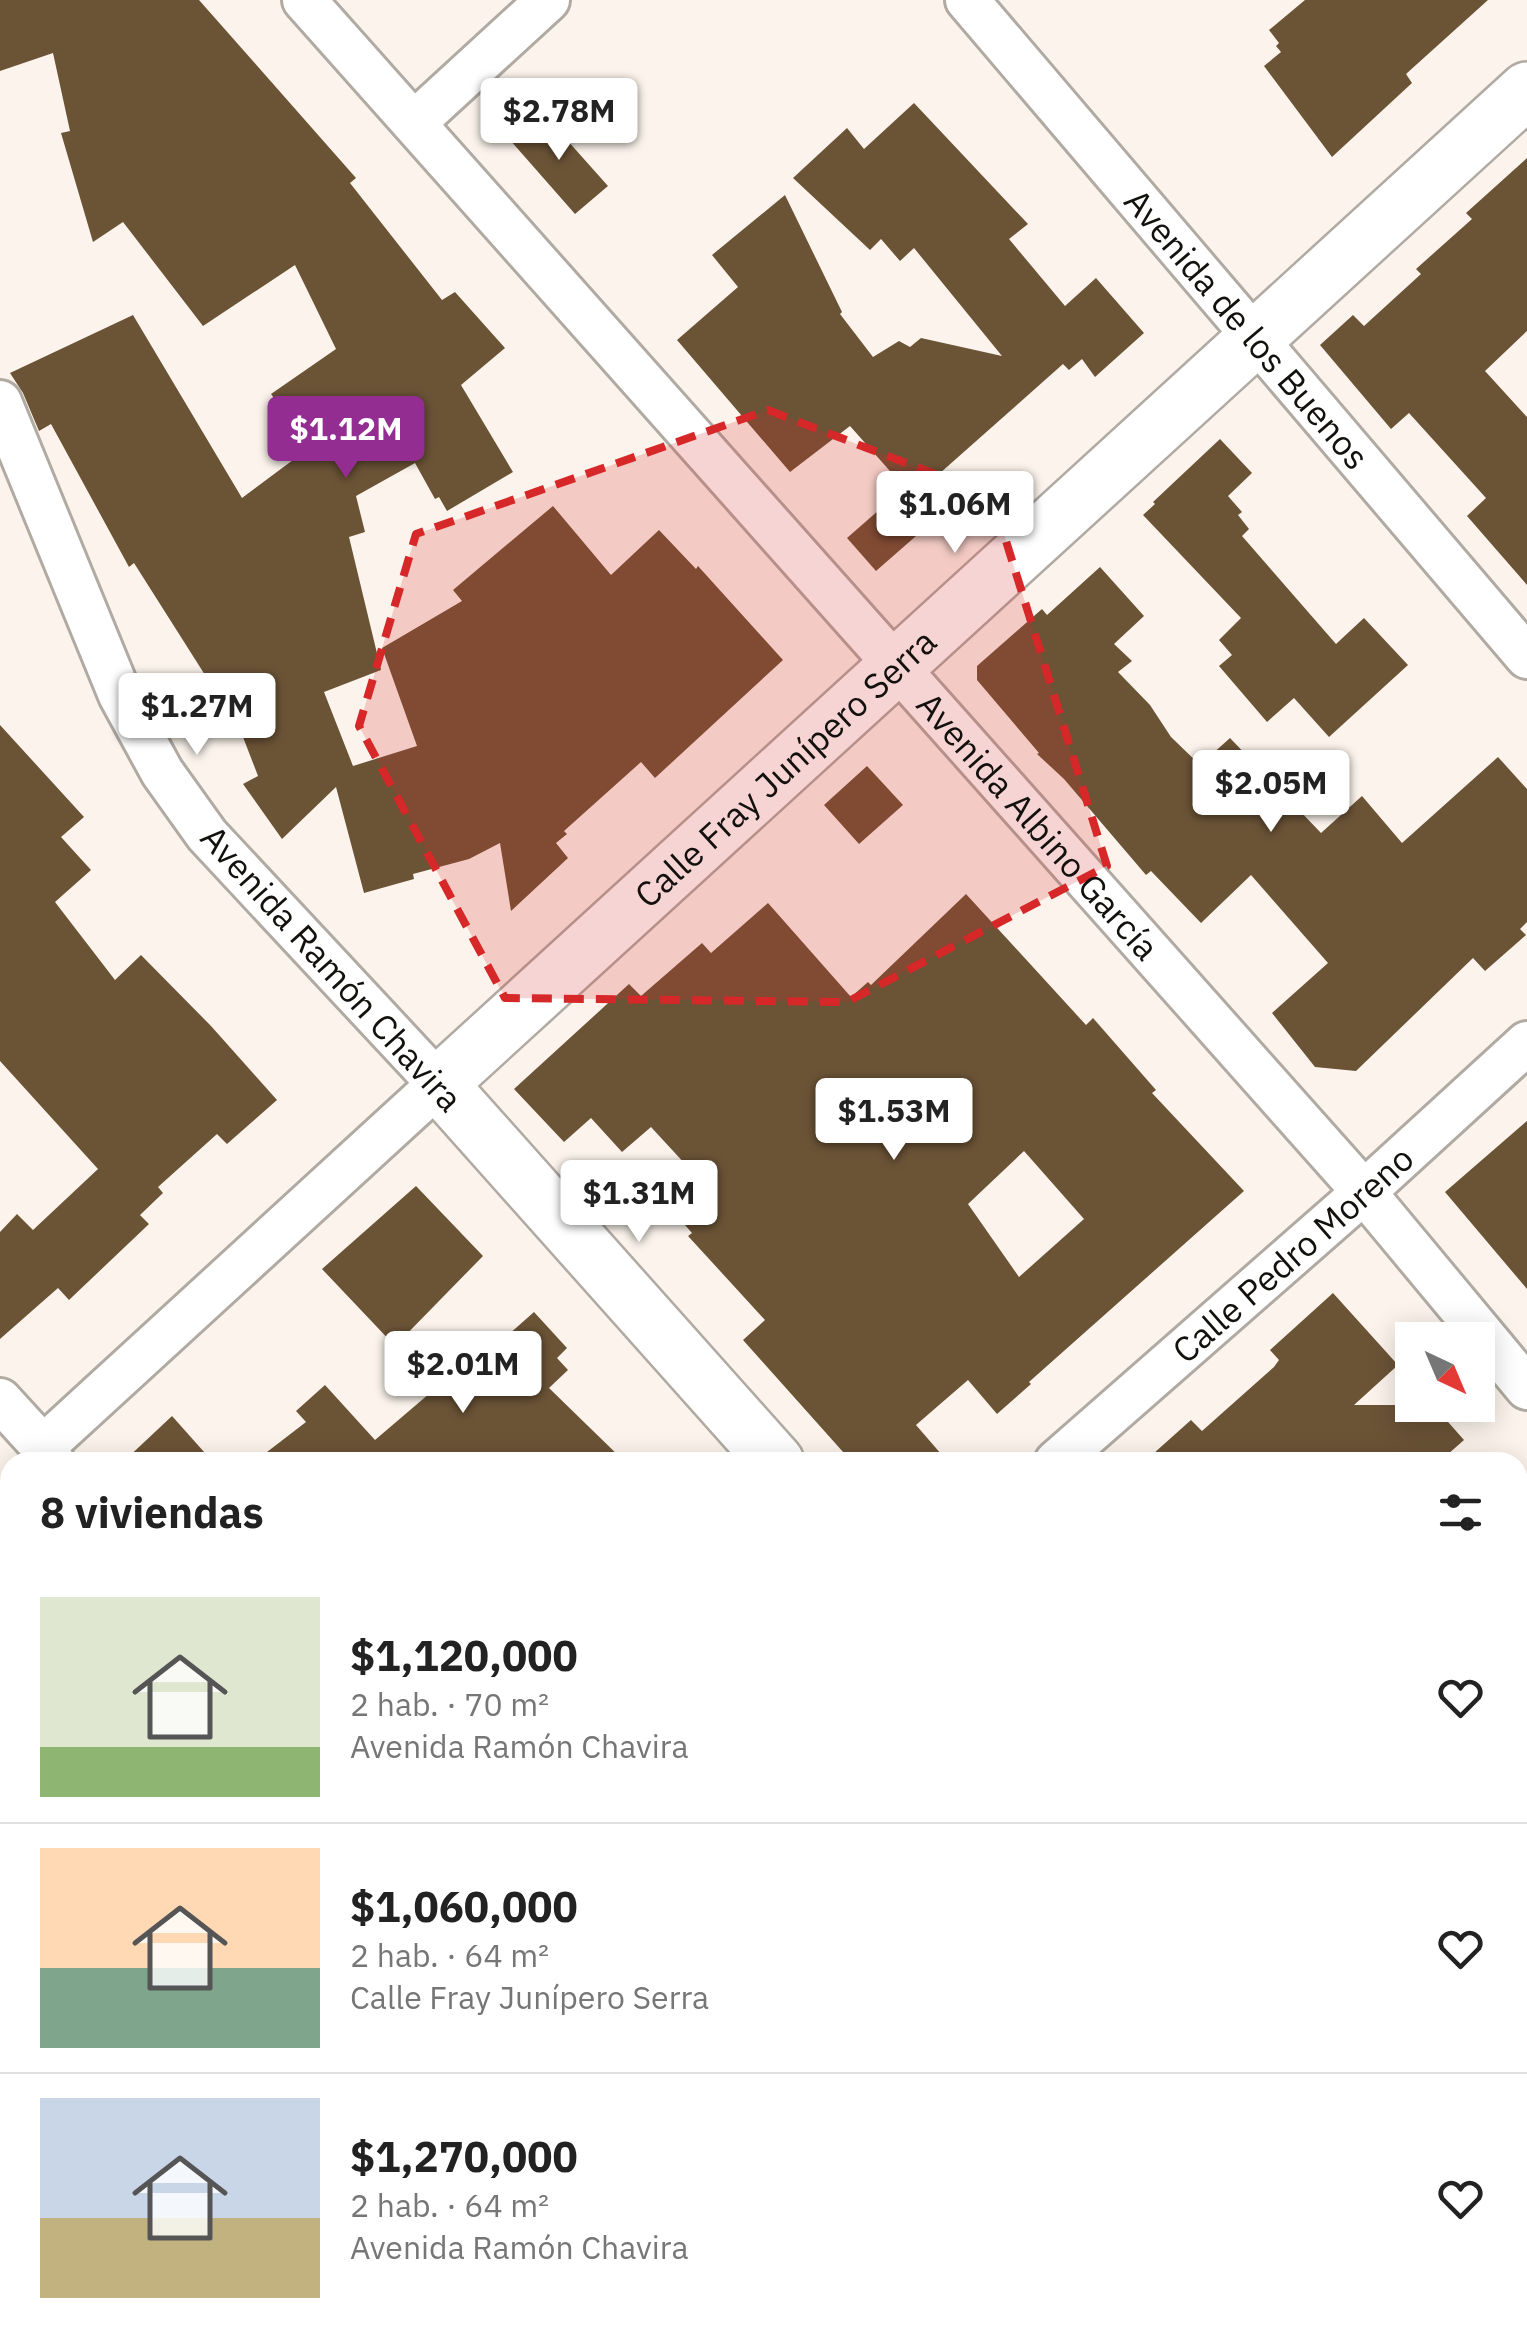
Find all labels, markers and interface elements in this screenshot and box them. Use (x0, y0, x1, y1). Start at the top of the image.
pin: $2.78M (478, 78, 640, 163)
text: $2.78M (503, 89, 615, 131)
street label: Avenida de los Buenos (1115, 179, 1380, 479)
pin: $1.12M (265, 396, 427, 481)
text: $1.12M (290, 407, 402, 449)
pin: $1.06M (874, 471, 1036, 556)
text: $1.06M (899, 482, 1011, 524)
street label: Calle Fray Junípero Serra (624, 618, 946, 917)
pin: $1.27M (116, 673, 278, 758)
street label: Avenida Albino García (907, 682, 1170, 969)
text: $1.27M (141, 684, 253, 726)
pin: $2.05M (1190, 750, 1352, 835)
text: $2.05M (1215, 761, 1327, 803)
street label: Avenida Ramón Chavira (191, 815, 473, 1121)
pin: $1.53M (813, 1078, 975, 1163)
text: $1.53M (838, 1089, 950, 1131)
street label: Calle Pedro Moreno (1162, 1135, 1423, 1373)
pin: $1.31M (558, 1160, 720, 1245)
text: $1.31M (583, 1171, 695, 1213)
north arrow (1395, 1322, 1495, 1422)
map controls (1395, 1322, 1495, 1422)
pin: $2.01M (382, 1331, 544, 1416)
text: $2.01M (407, 1342, 519, 1384)
text: 8 viviendas (40, 1485, 264, 1540)
icon: filters (1433, 1485, 1488, 1540)
text: $1,120,000 (350, 1628, 578, 1683)
icon: home (120, 1637, 240, 1757)
icon: heart (1433, 1670, 1488, 1725)
text: 2 hab. · 70 m² (350, 1683, 549, 1725)
text: Avenida Ramón Chavira (350, 1725, 688, 1767)
text: $1,060,000 (350, 1879, 578, 1934)
icon: home (120, 1888, 240, 2008)
icon: heart (1433, 1921, 1488, 1976)
text: 2 hab. · 64 m² (350, 1934, 549, 1976)
text: Calle Fray Junípero Serra (350, 1976, 709, 2018)
text: $1,270,000 (350, 2129, 578, 2184)
icon: home (120, 2138, 240, 2258)
icon: heart (1433, 2171, 1488, 2226)
text: 2 hab. · 64 m² (350, 2184, 549, 2226)
text: Avenida Ramón Chavira (350, 2226, 688, 2268)

